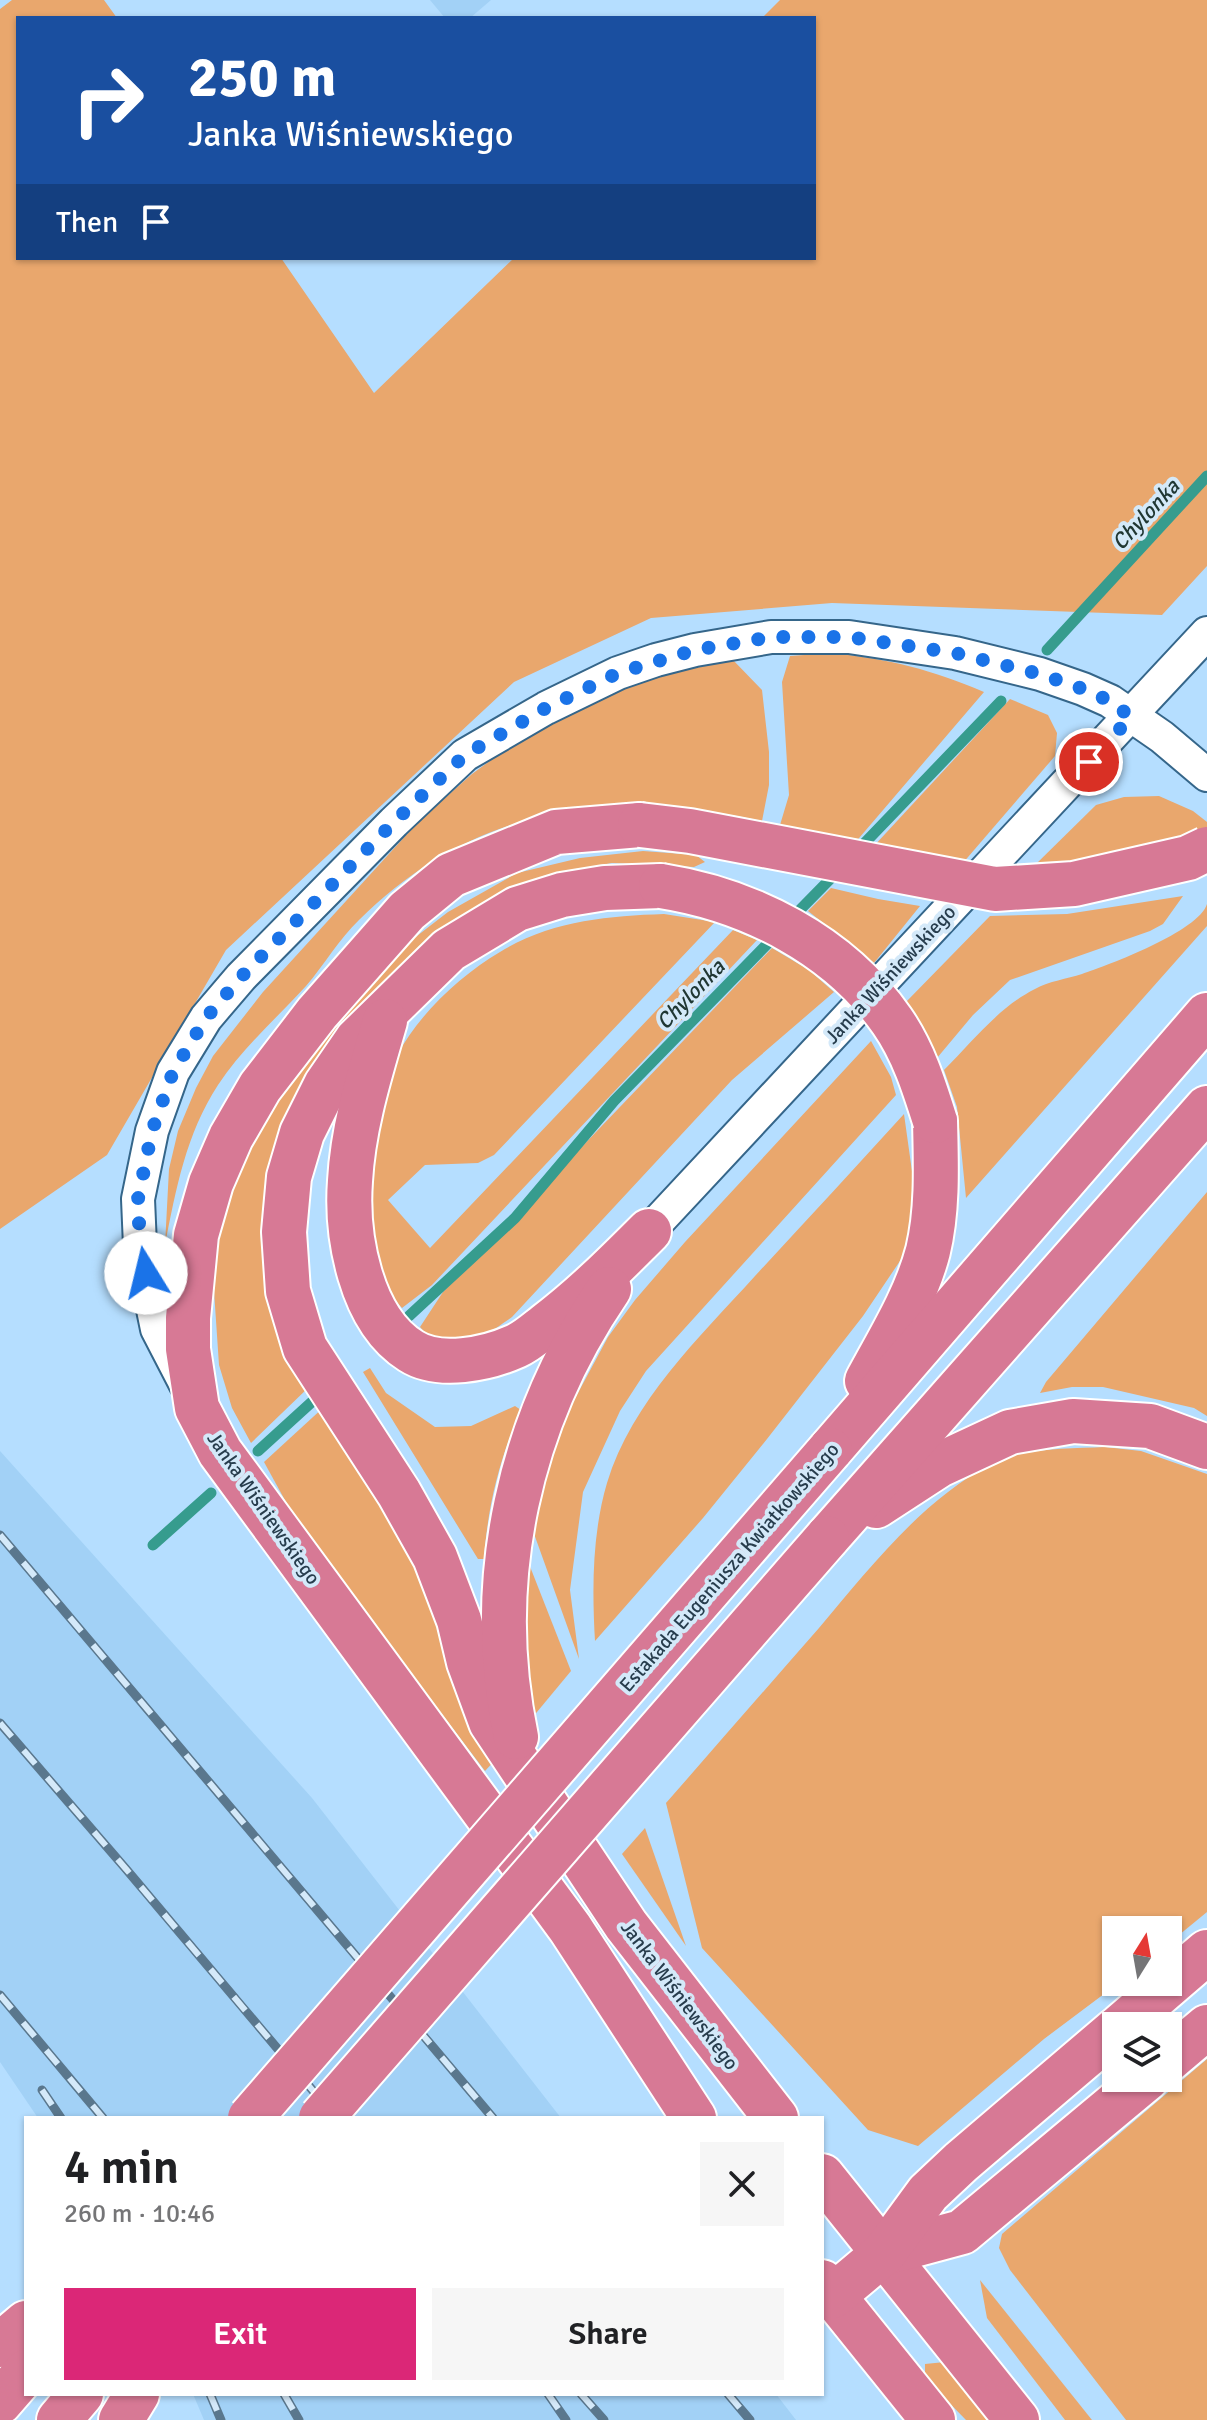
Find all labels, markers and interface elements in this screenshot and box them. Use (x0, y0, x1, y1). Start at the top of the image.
text: 250 m (188, 43, 336, 112)
icon: right (56, 48, 160, 152)
text: Janka Wiśniewskiego (188, 112, 513, 157)
icon: arrive (134, 200, 178, 244)
text: Then (56, 204, 118, 241)
water label: Chylonka (1106, 473, 1185, 555)
pin (1055, 728, 1123, 796)
icon: arrive (1067, 740, 1111, 784)
street label: Janka Wiśniewskiego (820, 900, 961, 1049)
water label: Chylonka (650, 953, 731, 1035)
position arrow (104, 1231, 188, 1315)
street label: Janka Wiśniewskiego (201, 1427, 326, 1590)
street label: Estakada Eugeniusza Kwiatkowskiego (614, 1437, 845, 1697)
street label: Janka Wiśniewskiego (615, 1916, 744, 2075)
north arrow (1102, 1916, 1182, 1996)
map controls (1102, 1916, 1182, 2092)
button: layers (1102, 2012, 1182, 2092)
text: 4 min (64, 2138, 179, 2197)
button: close (700, 2142, 784, 2226)
text: 260 m · 10:46 (64, 2198, 215, 2230)
button: Exit (64, 2288, 416, 2380)
button: Share (432, 2288, 784, 2380)

